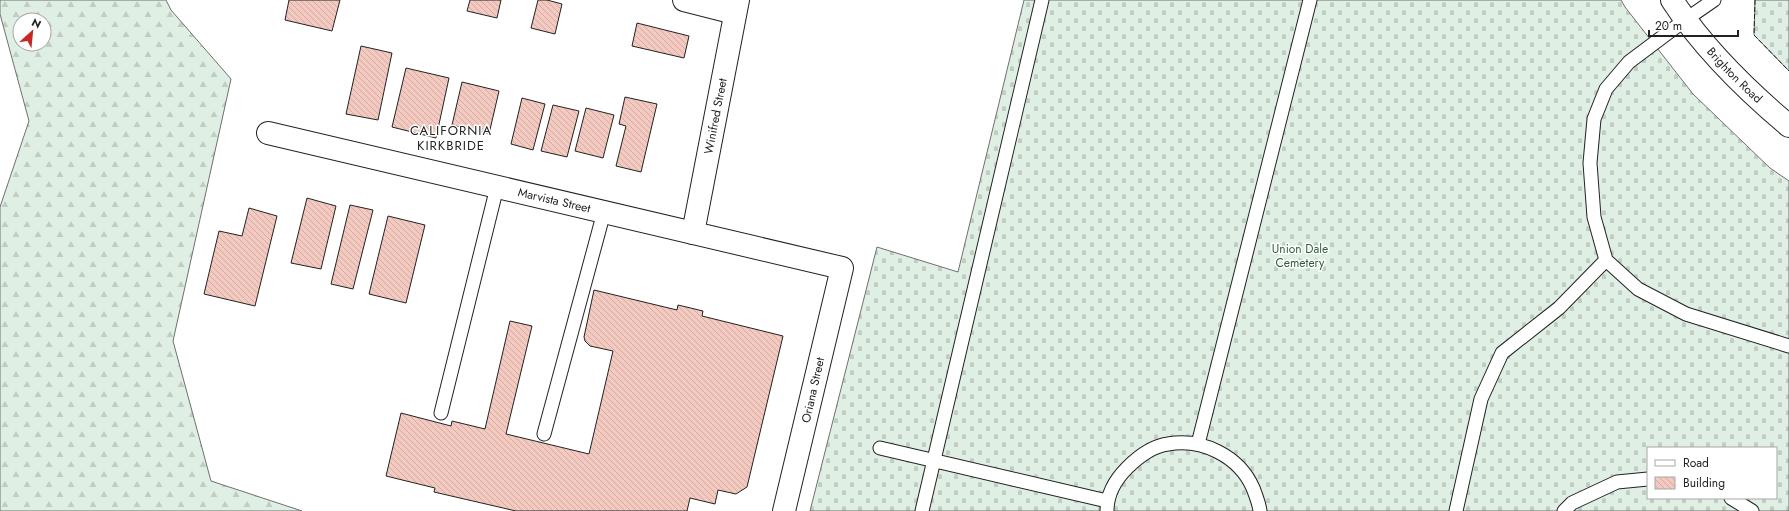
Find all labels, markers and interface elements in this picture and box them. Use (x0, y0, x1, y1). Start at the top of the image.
north arrow (12, 12, 52, 52)
scale bar (1649, 12, 1738, 38)
text: N (29, 14, 44, 32)
text: 20 m (1655, 17, 1682, 35)
street label: Brighton Road (1703, 43, 1766, 107)
street label: Winifred Street (699, 76, 732, 156)
district label: CALIFORNIA KIRKBRIDE (410, 121, 492, 155)
street label: Marvista Street (516, 183, 592, 218)
park label: Union Dale Cemetery (1272, 240, 1328, 272)
street label: Oriana Street (797, 355, 829, 425)
legend (1647, 447, 1777, 499)
text: Road (1683, 454, 1709, 472)
text: Building (1683, 474, 1725, 492)

